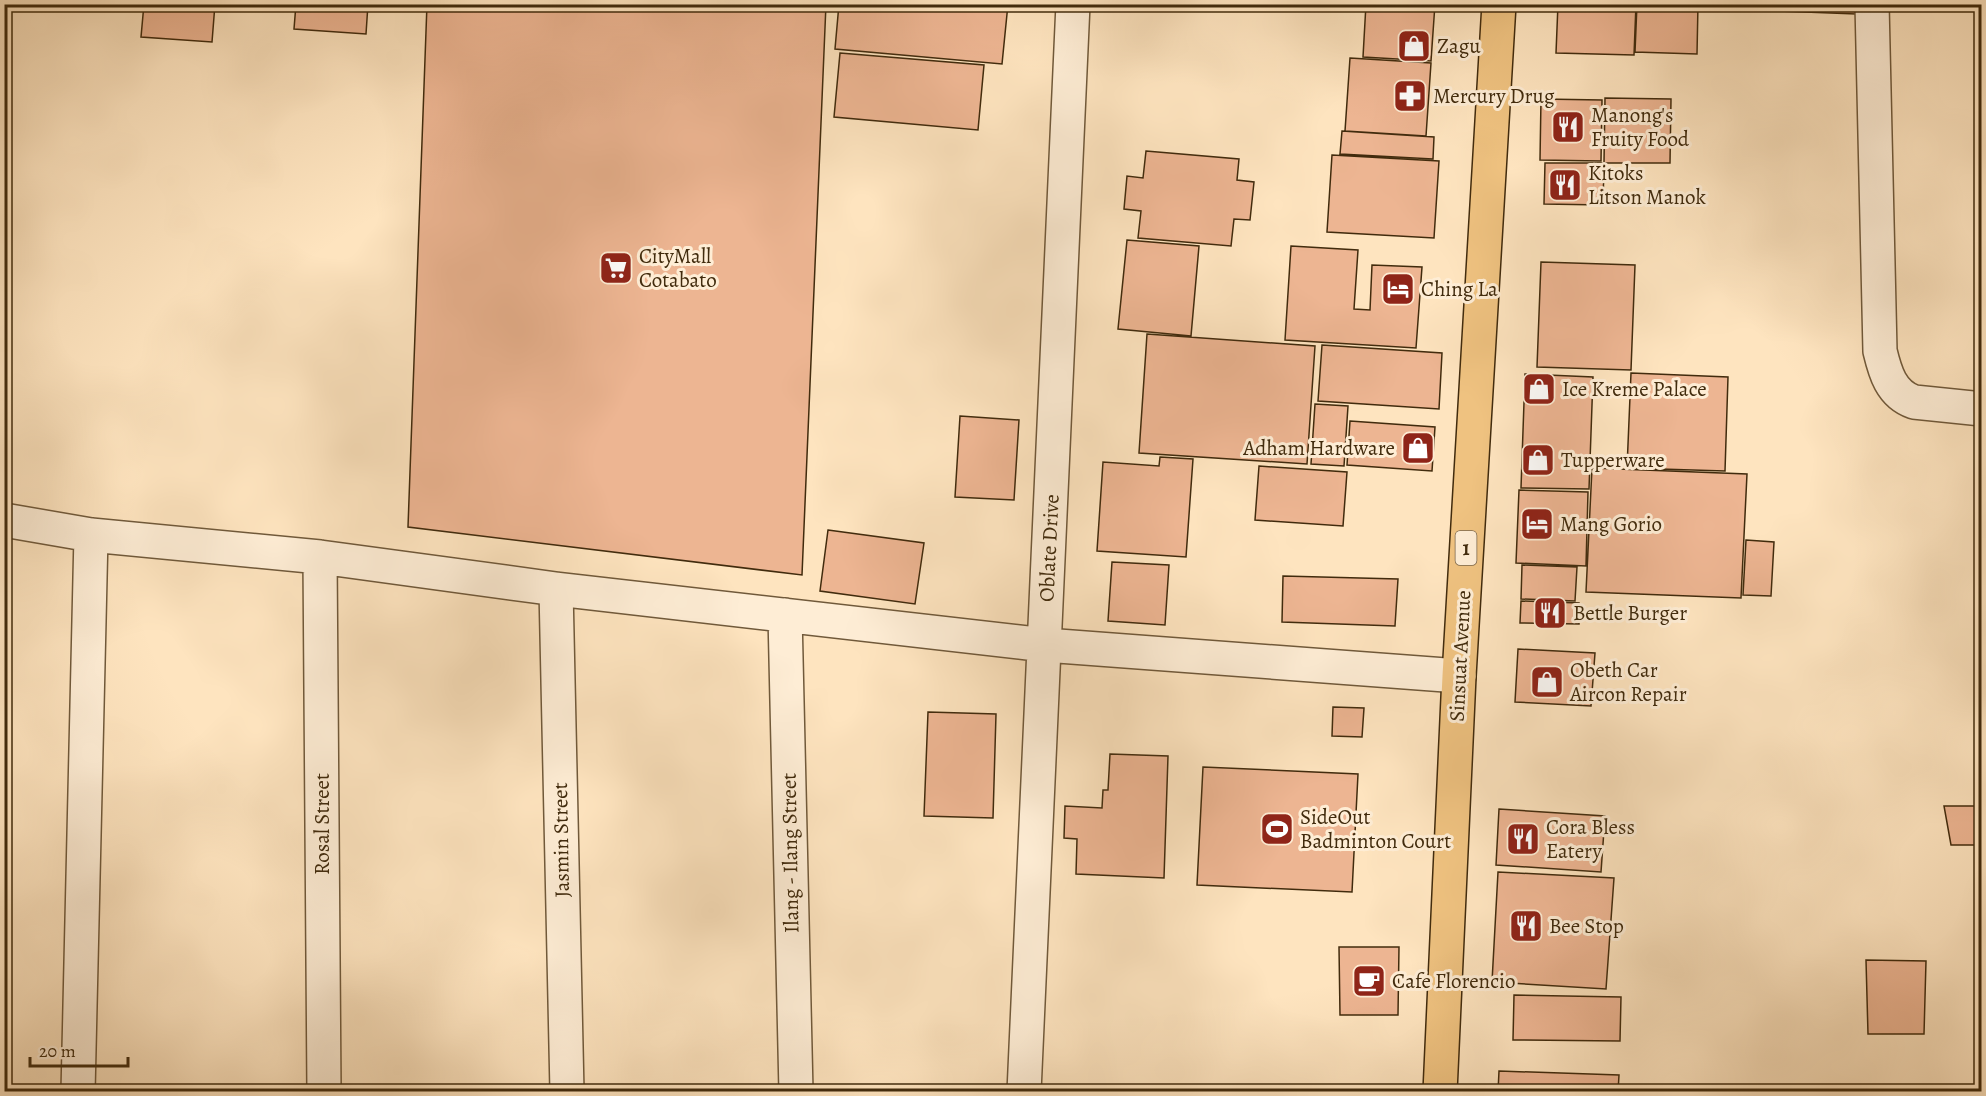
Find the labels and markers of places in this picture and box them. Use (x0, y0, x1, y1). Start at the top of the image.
shop icon: Zagu (1396, 28, 1432, 64)
place label: Zagu (1437, 32, 1481, 60)
pharmacy icon: Mercury Drug (1392, 78, 1428, 114)
place label: Mercury Drug (1433, 82, 1555, 110)
place label: Manong's Fruity Food (1591, 101, 1690, 153)
restaurant icon: Manong's Fruity Food (1550, 109, 1586, 145)
place label: Kitoks Litson Manok (1588, 159, 1706, 211)
restaurant icon: Kitoks Litson Manok (1547, 167, 1583, 203)
place label: CityMall Cotabato (639, 242, 717, 294)
supermarket icon: CityMall Cotabato (598, 250, 634, 286)
hotel icon: Ching La (1380, 271, 1416, 307)
place label: Ching La (1421, 275, 1498, 303)
shop icon: Ice Kreme Palace (1521, 371, 1557, 407)
place label: Ice Kreme Palace (1562, 375, 1707, 403)
shop icon: Adham Hardware (1400, 430, 1436, 466)
place label: Adham Hardware (1242, 434, 1395, 462)
shop icon: Tupperware (1520, 442, 1556, 478)
place label: Tupperware (1561, 446, 1665, 474)
hotel icon: Mang Gorio (1519, 506, 1555, 542)
place label: Mang Gorio (1560, 510, 1662, 538)
restaurant icon: Bettle Burger (1532, 595, 1568, 631)
place label: Bettle Burger (1573, 599, 1687, 627)
place label: Obeth Car Aircon Repair (1569, 656, 1687, 708)
shop icon: Obeth Car Aircon Repair (1529, 664, 1565, 700)
place label: SideOut Badminton Court (1300, 803, 1451, 855)
sports icon: SideOut Badminton Court (1259, 811, 1295, 847)
place label: Cora Bless Eatery (1546, 813, 1635, 865)
restaurant icon: Cora Bless Eatery (1505, 821, 1541, 857)
restaurant icon: Bee Stop (1508, 908, 1544, 944)
place label: Bee Stop (1549, 912, 1624, 940)
cafe icon: Cafe Florencio (1351, 963, 1387, 999)
place label: Cafe Florencio (1392, 967, 1515, 995)

